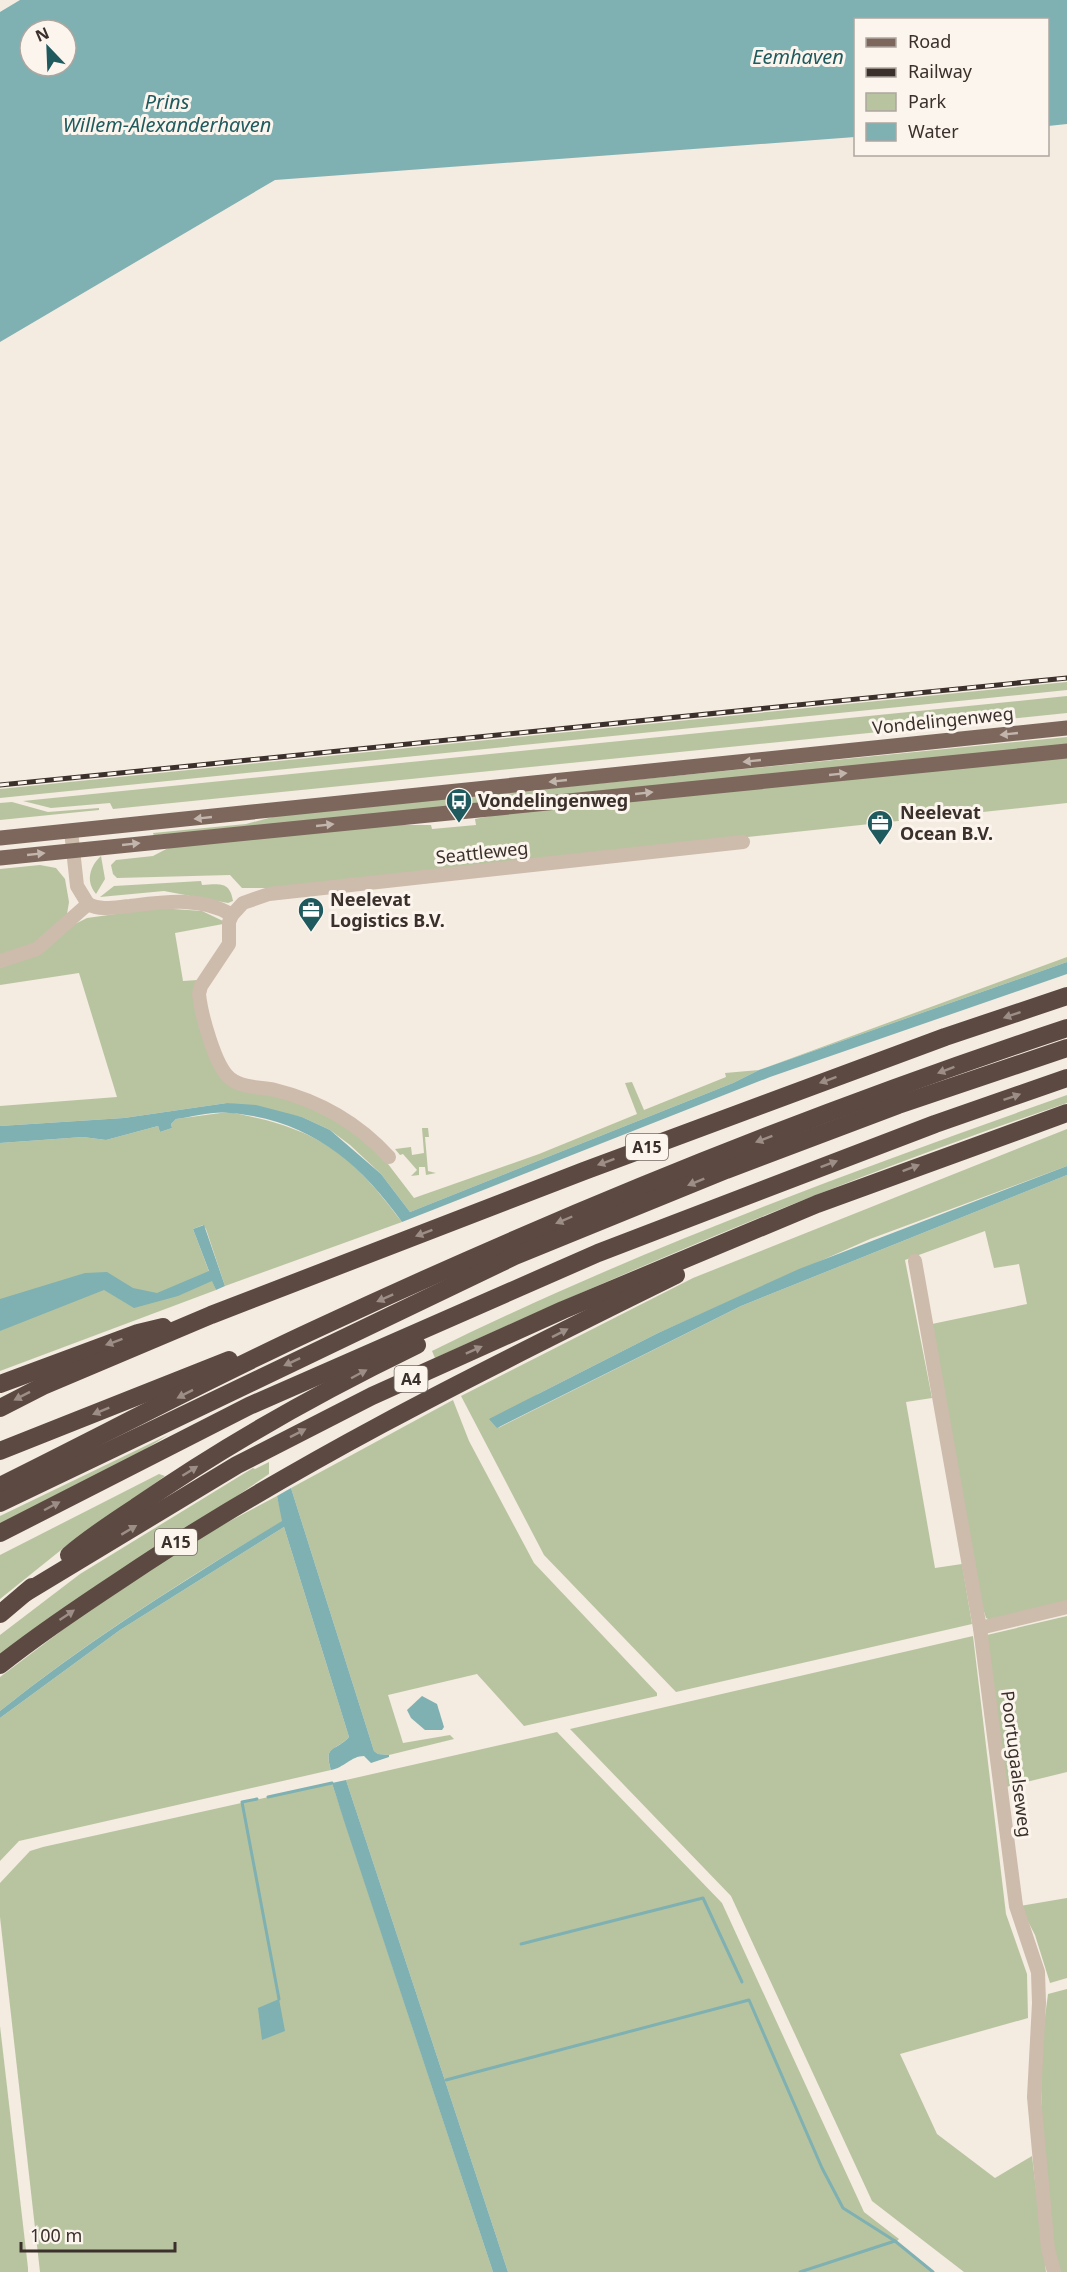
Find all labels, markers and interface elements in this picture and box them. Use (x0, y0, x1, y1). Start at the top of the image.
north arrow (18, 18, 78, 78)
legend (854, 18, 1049, 156)
text: N (32, 22, 52, 47)
text: Road (908, 29, 951, 53)
water label: Eemhaven (752, 43, 844, 70)
text: Railway (908, 59, 973, 83)
water label: Prins Willem-Alexanderhaven (63, 88, 271, 138)
text: Park (908, 89, 946, 113)
text: Water (908, 119, 959, 143)
street label: Vondelingenweg (871, 701, 1015, 739)
one-way arrow (999, 729, 1018, 739)
one-way arrow (743, 756, 762, 766)
one-way arrow (829, 769, 848, 779)
one-way arrow (549, 776, 568, 786)
bus stop icon: Vondelingenweg (444, 786, 474, 824)
place label: Vondelingenweg (478, 788, 628, 812)
one-way arrow (635, 788, 654, 798)
place label: Neelevat Ocean B.V. (900, 800, 993, 845)
office icon: Neelevat Ocean B.V. (865, 808, 895, 846)
one-way arrow (193, 813, 212, 823)
one-way arrow (316, 820, 335, 830)
street label: Seattleweg (434, 835, 529, 869)
one-way arrow (122, 839, 141, 849)
one-way arrow (27, 849, 46, 859)
place label: Neelevat Logistics B.V. (330, 887, 445, 932)
office icon: Neelevat Logistics B.V. (296, 895, 326, 933)
one-way arrow (1003, 1010, 1021, 1020)
one-way arrow (937, 1065, 955, 1075)
one-way arrow (819, 1076, 837, 1085)
one-way arrow (1003, 1092, 1021, 1102)
road number: A15 (626, 1134, 668, 1160)
one-way arrow (755, 1134, 773, 1144)
one-way arrow (596, 1158, 614, 1168)
one-way arrow (820, 1159, 838, 1168)
one-way arrow (902, 1163, 920, 1173)
one-way arrow (687, 1178, 705, 1187)
one-way arrow (554, 1215, 572, 1225)
one-way arrow (415, 1228, 433, 1238)
one-way arrow (376, 1293, 394, 1303)
one-way arrow (551, 1328, 568, 1338)
one-way arrow (105, 1338, 123, 1348)
one-way arrow (466, 1345, 484, 1355)
one-way arrow (283, 1357, 300, 1366)
road number: A4 (394, 1366, 428, 1392)
one-way arrow (351, 1369, 368, 1379)
one-way arrow (177, 1389, 194, 1399)
one-way arrow (14, 1392, 31, 1401)
one-way arrow (92, 1407, 110, 1416)
one-way arrow (290, 1429, 307, 1438)
one-way arrow (182, 1465, 198, 1476)
one-way arrow (44, 1501, 61, 1511)
one-way arrow (121, 1525, 138, 1535)
road number: A15 (155, 1529, 197, 1555)
one-way arrow (59, 1610, 76, 1621)
street label: Poortugaalseweg (996, 1689, 1038, 1839)
scale bar (21, 2215, 176, 2253)
text: 100 m (30, 2223, 82, 2247)

